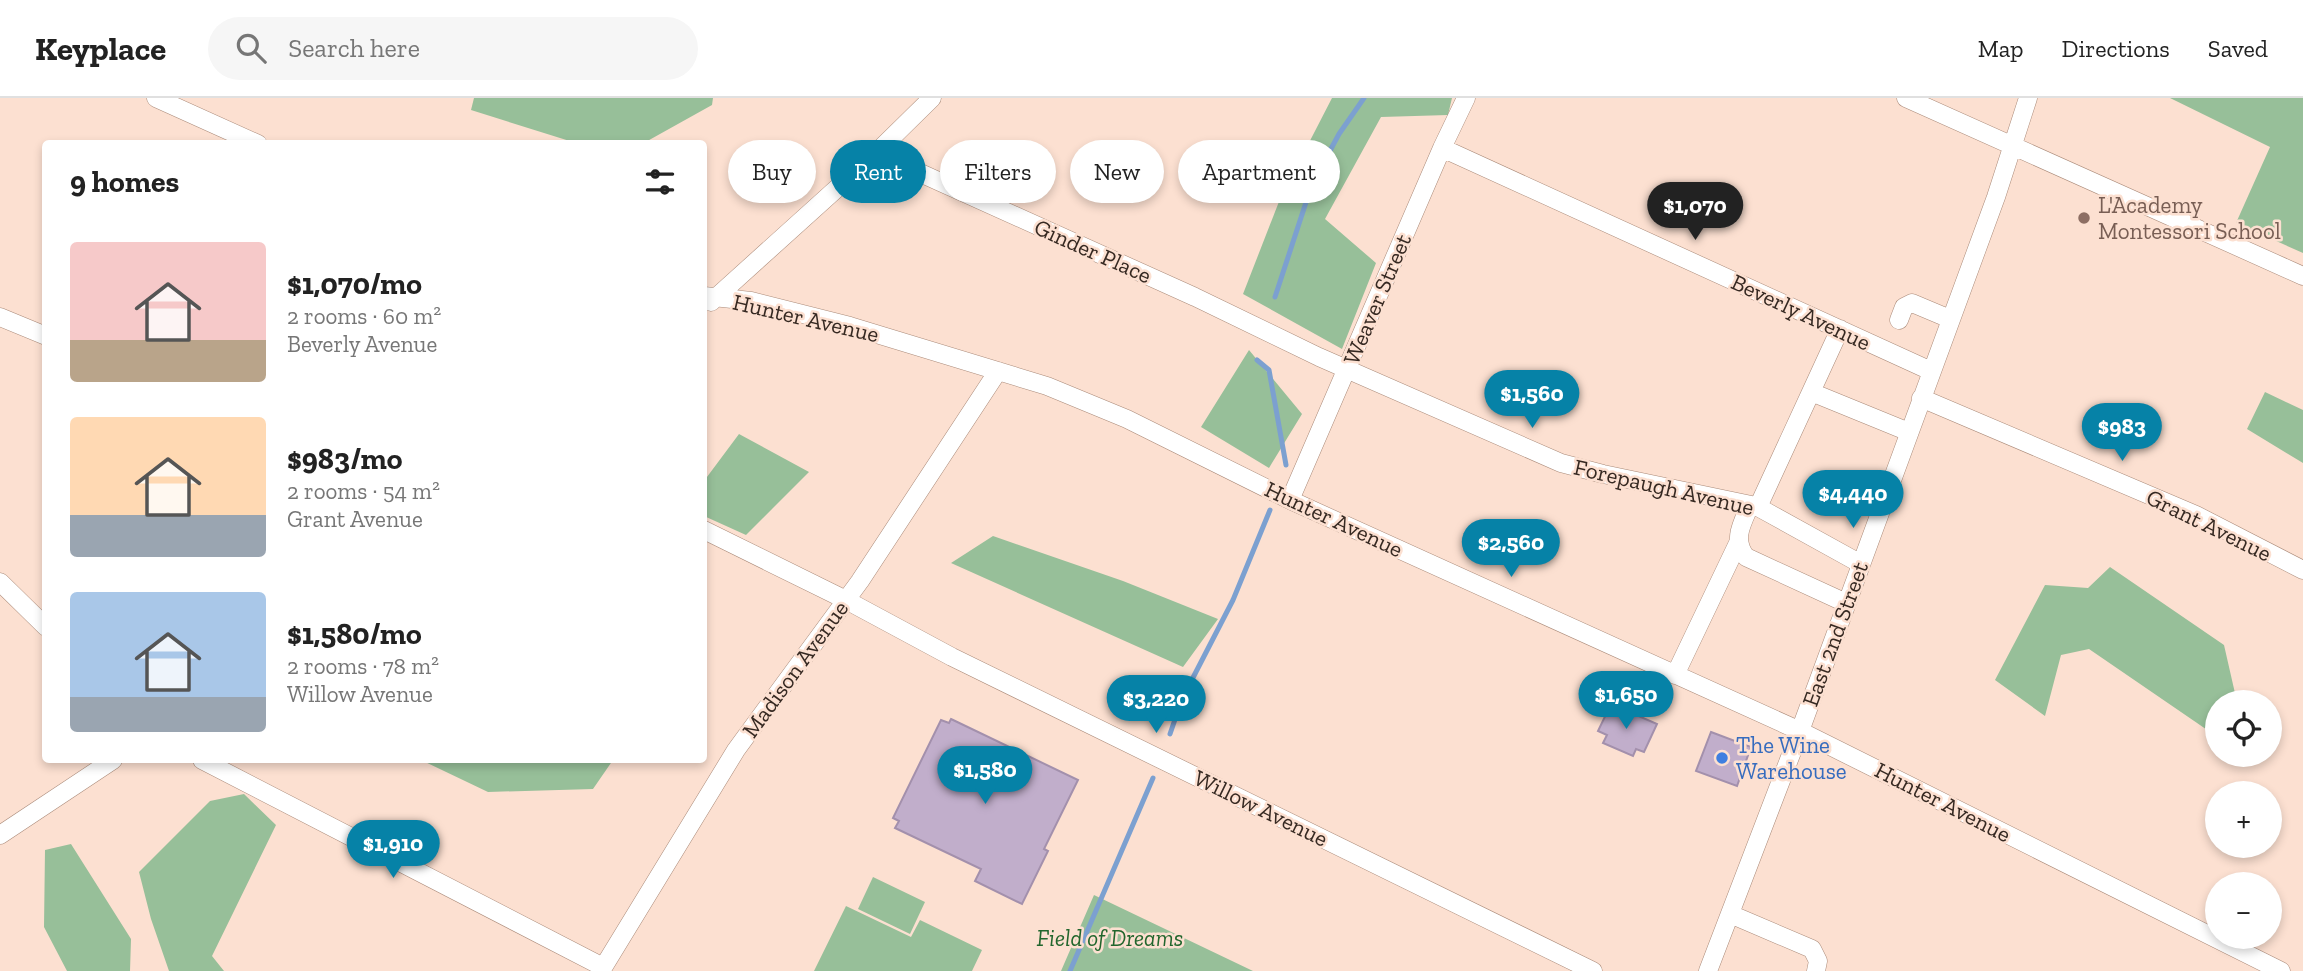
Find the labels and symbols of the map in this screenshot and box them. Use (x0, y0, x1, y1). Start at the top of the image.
pin: $1,070 (1638, 183, 1752, 242)
place label: L'Academy Montessori School (2098, 191, 2281, 245)
marker: L'Academy Montessori School (2076, 210, 2092, 226)
street label: Ginder Place (1030, 213, 1156, 289)
street label: Weaver Street (1337, 229, 1417, 368)
street label: Beverly Avenue (1727, 268, 1875, 356)
street label: Hunter Avenue (730, 288, 882, 348)
pin: $1,560 (1475, 370, 1589, 430)
pin: $983 (2081, 404, 2163, 463)
street label: Forepaugh Avenue (1571, 453, 1757, 521)
pin: $4,440 (1796, 470, 1910, 530)
street label: Hunter Avenue (1261, 475, 1407, 563)
street label: Grant Avenue (2142, 483, 2276, 567)
pin: $2,560 (1454, 519, 1568, 579)
street label: East 2nd Street (1796, 557, 1874, 710)
street label: Madison Avenue (736, 595, 854, 743)
pin: $1,650 (1569, 672, 1683, 731)
pin: $3,220 (1099, 676, 1213, 735)
place label: The Wine Warehouse (1736, 731, 1847, 785)
pin: $1,580 (928, 746, 1042, 806)
marker: The Wine Warehouse (1714, 750, 1730, 766)
street label: Hunter Avenue (1870, 756, 2016, 848)
street label: Willow Avenue (1189, 763, 1333, 853)
pin: $1,910 (336, 820, 450, 880)
park label: Field of Dreams (1037, 924, 1183, 952)

